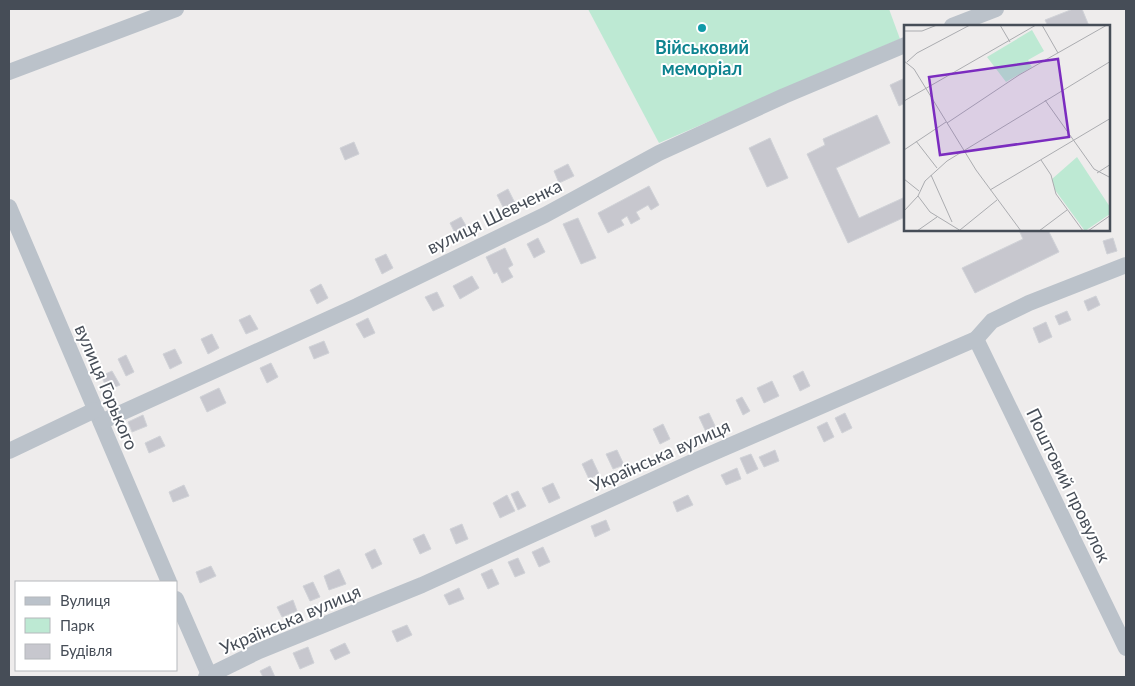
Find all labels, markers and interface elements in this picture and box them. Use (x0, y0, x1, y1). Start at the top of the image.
marker: Військовий меморіал (696, 22, 708, 34)
inset map (904, 25, 1110, 231)
place label: Військовий меморіал (655, 36, 749, 79)
street label: вулиця Шевченка (423, 174, 565, 258)
street label: вулиця Горького (71, 321, 143, 453)
street label: Поштовий провулок (1022, 404, 1116, 566)
street label: Українська вулиця (587, 414, 733, 496)
street label: Українська вулиця (216, 579, 364, 659)
legend (15, 581, 178, 671)
text: Вулиця (60, 591, 110, 609)
text: Парк (60, 616, 95, 634)
text: Будівля (60, 641, 112, 659)

